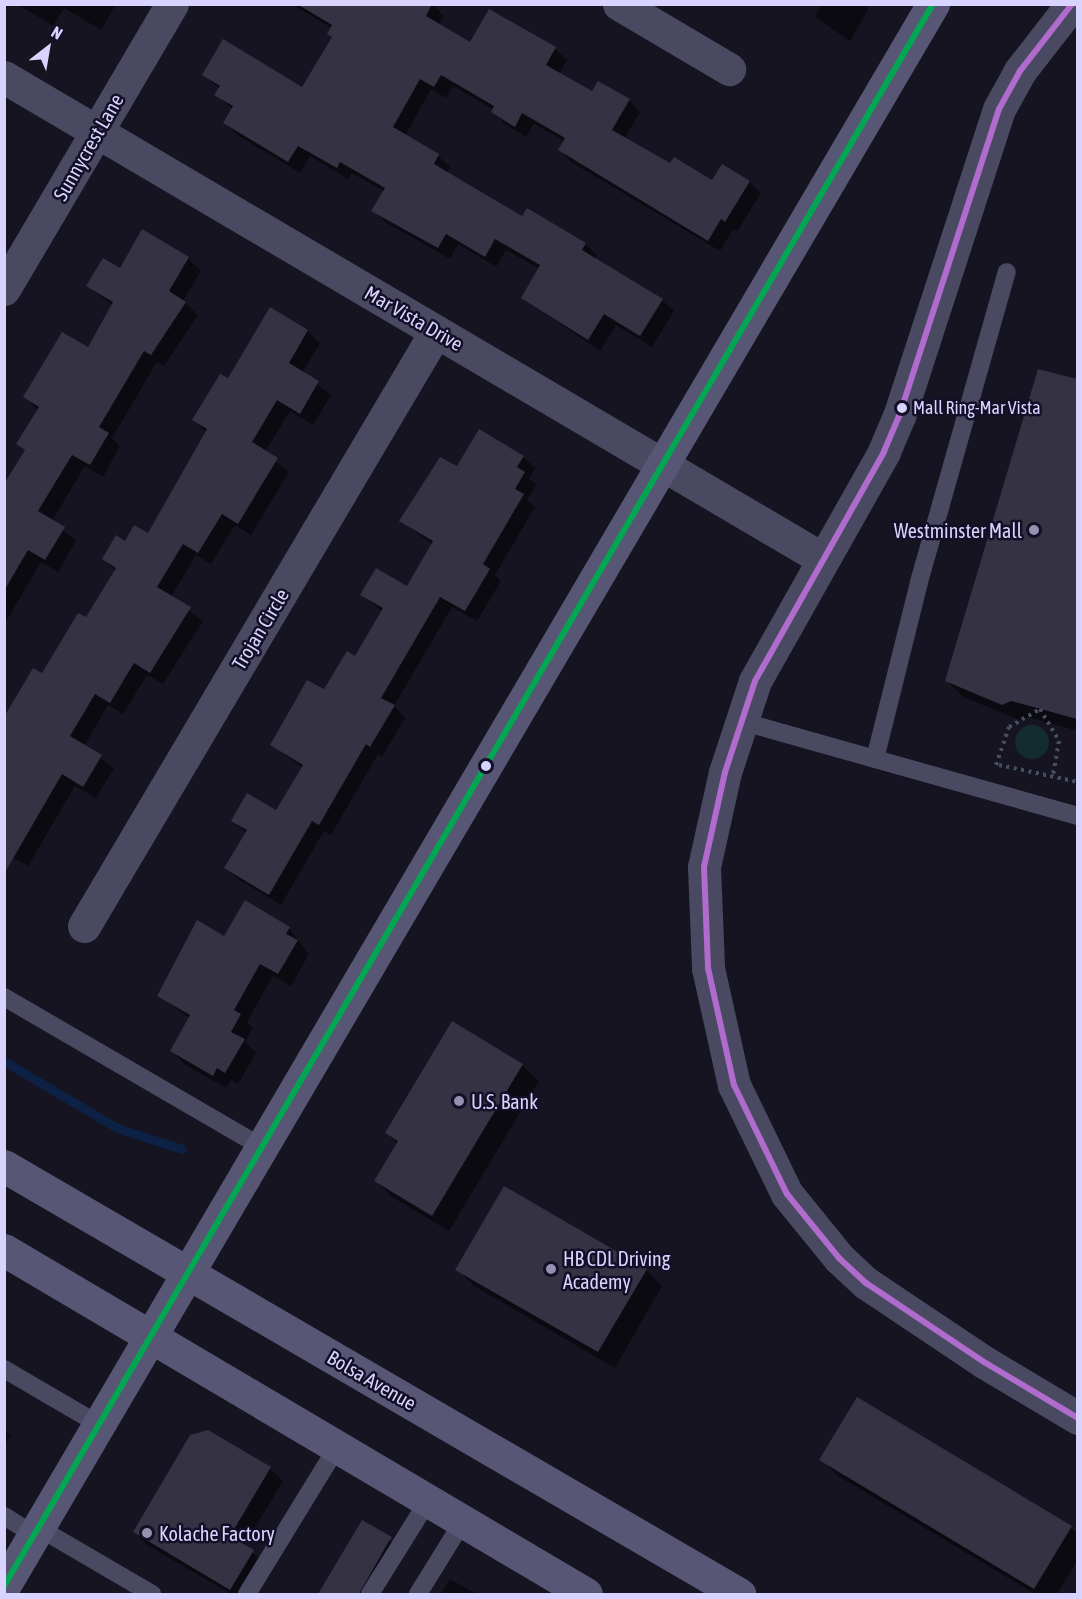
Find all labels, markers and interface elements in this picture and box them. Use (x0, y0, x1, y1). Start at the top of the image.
north arrow (18, 18, 78, 78)
text: N (49, 22, 66, 43)
street label: Sunnycrest Lane (48, 89, 128, 205)
street label: Mar Vista Drive (361, 280, 467, 356)
place label: Mall Ring-Mar Vista (913, 397, 1041, 419)
marker: Mall Ring-Mar Vista (896, 402, 908, 414)
place label: Westminster Mall (894, 518, 1022, 542)
marker: Westminster Mall (1027, 523, 1041, 537)
street label: Trojan Circle (226, 584, 294, 674)
unlabelled marker (480, 760, 492, 772)
place label: U.S. Bank (471, 1089, 538, 1113)
marker: U.S. Bank (452, 1094, 466, 1108)
place label: HB CDL Driving Academy (563, 1246, 670, 1293)
marker: HB CDL Driving Academy (544, 1262, 558, 1276)
street label: Bolsa Avenue (323, 1345, 421, 1415)
place label: Kolache Factory (159, 1521, 275, 1545)
marker: Kolache Factory (140, 1526, 154, 1540)

